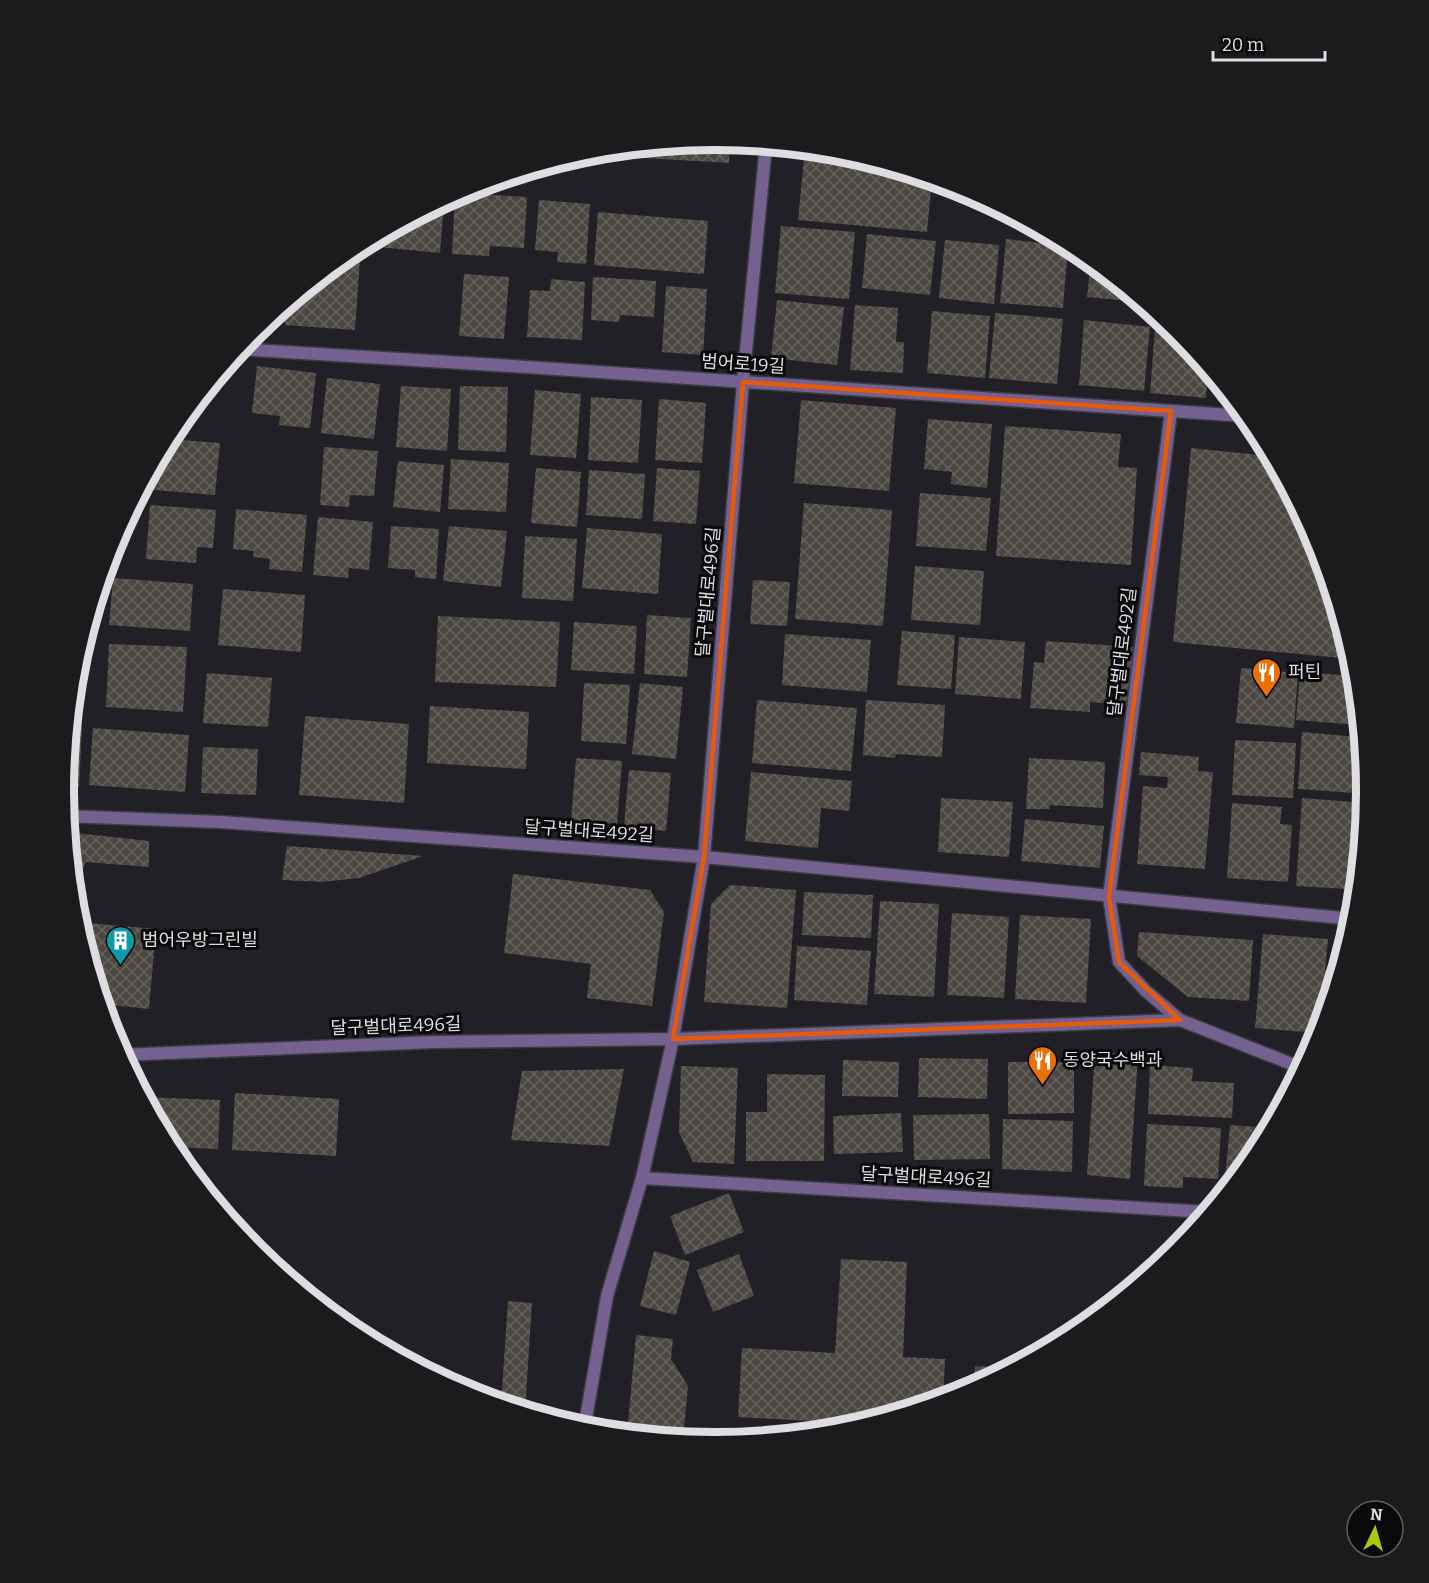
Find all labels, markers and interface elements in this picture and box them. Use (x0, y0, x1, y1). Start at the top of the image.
scale bar (1213, 24, 1326, 62)
text: 20 m (1222, 34, 1264, 56)
street label: 범어로19길 (700, 350, 786, 378)
street label: 달구벌대로496길 (691, 526, 725, 658)
street label: 달구벌대로492길 (1103, 586, 1141, 718)
restaurant icon: 퍼틴 (1251, 656, 1283, 698)
place label: 퍼틴 (1288, 661, 1321, 683)
street label: 달구벌대로492길 (523, 815, 655, 847)
building icon: 범어우방그린빌 (105, 924, 137, 966)
place label: 범어우방그린빌 (142, 929, 258, 951)
street label: 달구벌대로496길 (330, 1013, 462, 1039)
restaurant icon: 동양국수백과 (1026, 1044, 1058, 1086)
place label: 동양국수백과 (1063, 1049, 1163, 1071)
street label: 달구벌대로496길 (860, 1163, 992, 1191)
north arrow (1345, 1499, 1405, 1559)
text: N (1369, 1505, 1383, 1525)

